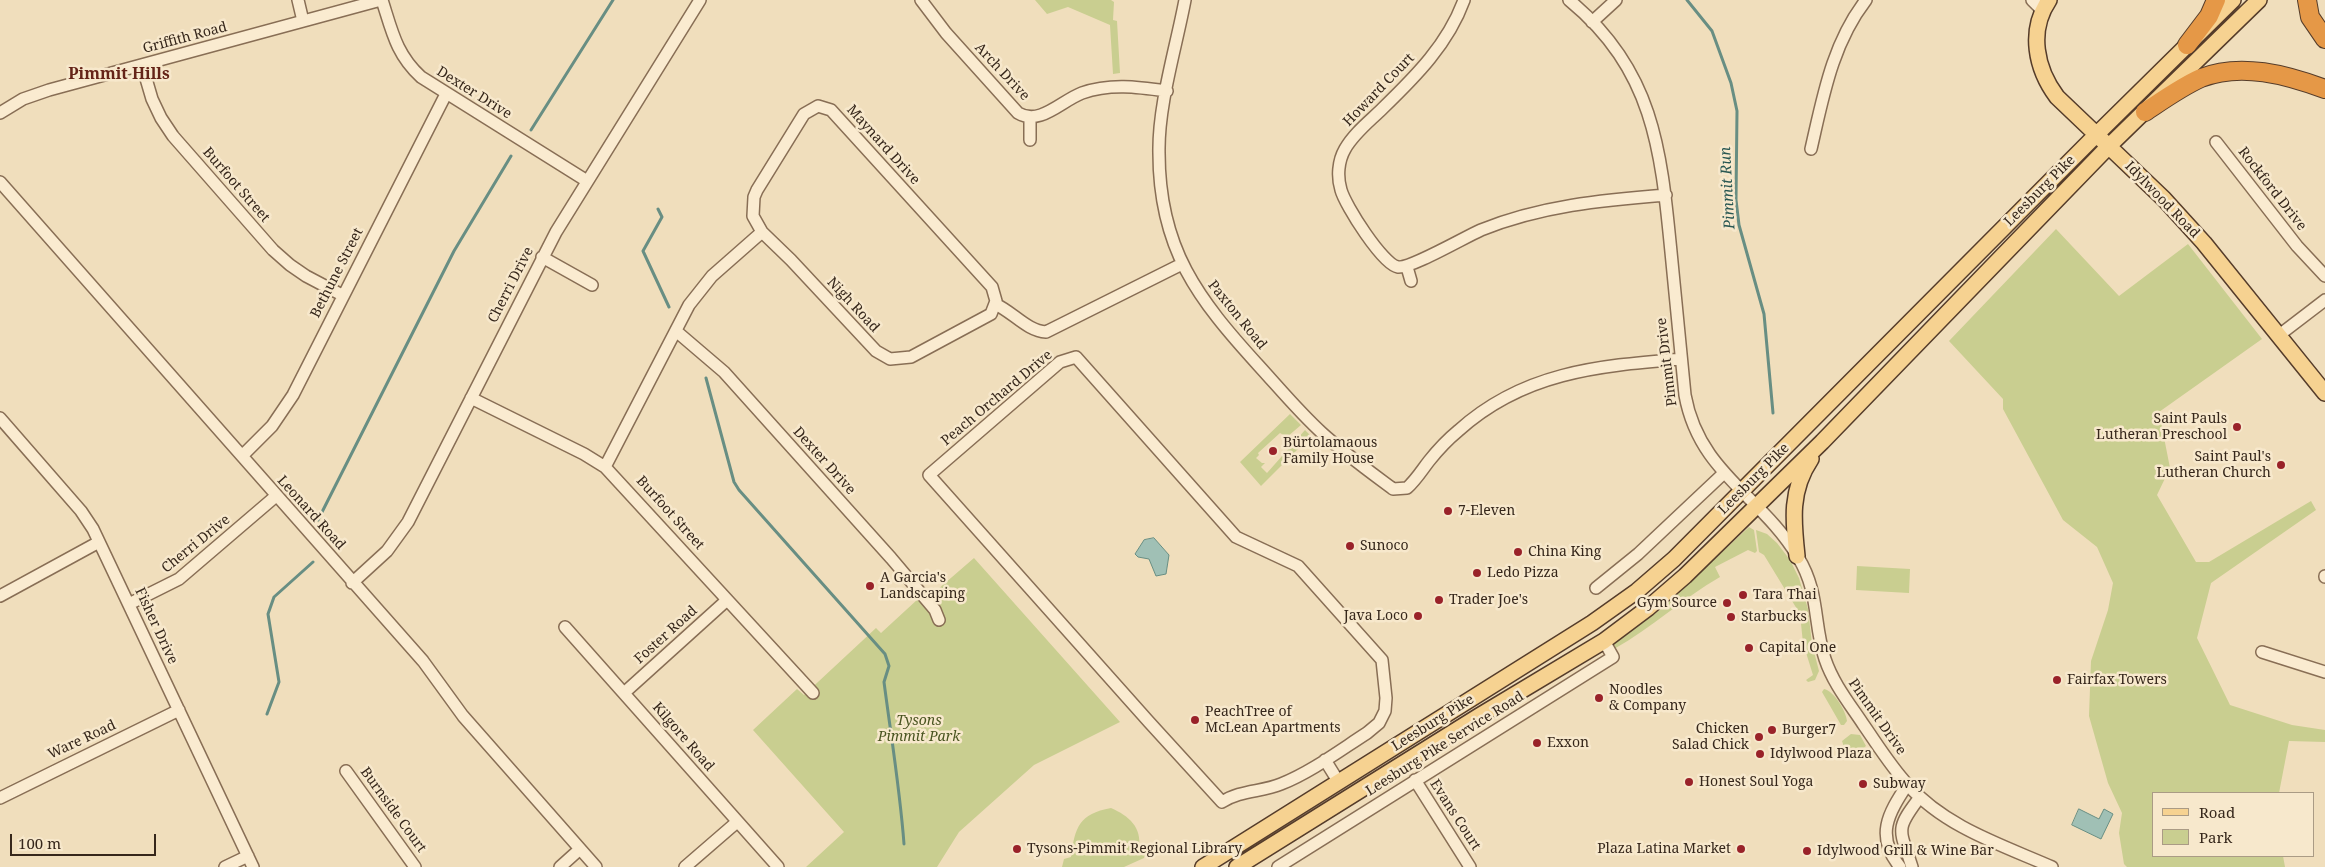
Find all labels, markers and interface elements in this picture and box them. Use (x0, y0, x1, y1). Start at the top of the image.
street label: Griffith Road (141, 19, 229, 57)
street label: Arch Drive (971, 40, 1033, 104)
street label: Howard Court (1340, 50, 1418, 130)
street label: Dexter Drive (433, 63, 515, 123)
district label: Pimmit Hills (68, 64, 170, 84)
street label: Maynard Drive (843, 102, 923, 188)
street label: Burfoot Street (199, 144, 273, 226)
street label: Rockford Drive (2234, 144, 2310, 234)
water label: Pimmit Run (1717, 146, 1739, 230)
street label: Leesburg Pike (2001, 152, 2079, 230)
street label: Idylwood Road (2121, 158, 2203, 242)
street label: Bethune Street (307, 225, 367, 321)
street label: Cherri Drive (485, 244, 537, 326)
street label: Nigh Road (823, 274, 883, 336)
street label: Paxton Road (1204, 277, 1270, 353)
street label: Pimmit Drive (1653, 317, 1681, 407)
street label: Peach Orchard Drive (938, 347, 1056, 449)
place label: Saint Pauls Lutheran Preschool (2096, 411, 2227, 444)
marker: Saint Pauls Lutheran Preschool (2231, 421, 2243, 433)
street label: Dexter Drive (789, 424, 859, 498)
place label: Bürtolamaous Family House (1283, 435, 1377, 468)
street label: Leesburg Pike (1715, 440, 1793, 518)
marker: Bürtolamaous Family House (1267, 445, 1279, 457)
place label: Saint Paul's Lutheran Church (2156, 449, 2271, 482)
marker: Saint Paul's Lutheran Church (2275, 459, 2287, 471)
street label: Leonard Road (273, 473, 349, 553)
street label: Burfoot Street (632, 473, 708, 553)
place label: 7-Eleven (1458, 503, 1515, 519)
marker: 7-Eleven (1442, 505, 1454, 517)
street label: Cherri Drive (158, 511, 234, 577)
place label: Sunoco (1360, 538, 1409, 554)
marker: Sunoco (1344, 540, 1356, 552)
place label: China King (1528, 544, 1601, 560)
marker: China King (1512, 546, 1524, 558)
place label: Ledo Pizza (1487, 565, 1559, 581)
marker: Ledo Pizza (1471, 567, 1483, 579)
place label: A Garcia's Landscaping (880, 570, 965, 602)
marker: A Garcia's Landscaping (864, 580, 876, 592)
street label: Fisher Drive (131, 585, 181, 667)
place label: Tara Thai (1753, 587, 1817, 603)
marker: Tara Thai (1737, 589, 1749, 601)
place label: Trader Joe's (1449, 592, 1528, 608)
marker: Trader Joe's (1433, 594, 1445, 606)
place label: Gym Source (1637, 595, 1717, 611)
marker: Gym Source (1721, 597, 1733, 609)
street label: Foster Road (631, 602, 701, 668)
place label: Java Loco (1344, 608, 1408, 624)
place label: Starbucks (1741, 609, 1807, 625)
marker: Java Loco (1412, 610, 1424, 622)
marker: Starbucks (1725, 611, 1737, 623)
place label: Capital One (1759, 640, 1836, 656)
marker: Capital One (1743, 642, 1755, 654)
place label: Fairfax Towers (2067, 672, 2167, 688)
marker: Fairfax Towers (2051, 674, 2063, 686)
street label: Pimmit Drive (1845, 676, 1909, 758)
place label: Noodles & Company (1609, 682, 1686, 714)
street label: Leesburg Pike Service Road (1363, 688, 1527, 800)
street label: Leesburg Pike (1389, 691, 1477, 755)
marker: Noodles & Company (1593, 692, 1605, 704)
street label: Kilgore Road (649, 699, 717, 775)
place label: PeachTree of McLean Apartments (1205, 704, 1341, 736)
park label: Tysons Pimmit Park (878, 713, 960, 746)
marker: PeachTree of McLean Apartments (1189, 714, 1201, 726)
street label: Ware Road (45, 717, 119, 763)
place label: Chicken Salad Chick (1672, 721, 1749, 754)
place label: Burger7 (1782, 722, 1836, 738)
marker: Burger7 (1766, 724, 1778, 736)
marker: Chicken Salad Chick (1753, 731, 1765, 743)
place label: Exxon (1547, 735, 1589, 751)
marker: Exxon (1531, 737, 1543, 749)
place label: Idylwood Plaza (1770, 746, 1872, 762)
marker: Idylwood Plaza (1754, 748, 1766, 760)
street label: Burnside Court (356, 764, 430, 856)
place label: Honest Soul Yoga (1699, 774, 1813, 790)
marker: Honest Soul Yoga (1683, 776, 1695, 788)
place label: Subway (1873, 776, 1926, 792)
street label: Evans Court (1426, 777, 1484, 853)
marker: Subway (1857, 778, 1869, 790)
legend (2152, 792, 2315, 857)
text: Road (2199, 802, 2235, 822)
scale bar (12, 824, 159, 856)
text: Park (2199, 827, 2232, 847)
text: 100 m (18, 833, 61, 853)
place label: Tysons-Pimmit Regional Library (1027, 841, 1242, 857)
place label: Plaza Latina Market (1597, 841, 1731, 857)
marker: Tysons-Pimmit Regional Library (1011, 843, 1023, 855)
marker: Plaza Latina Market (1735, 843, 1747, 855)
place label: Idylwood Grill & Wine Bar (1817, 843, 1994, 859)
marker: Idylwood Grill & Wine Bar (1801, 845, 1813, 857)

